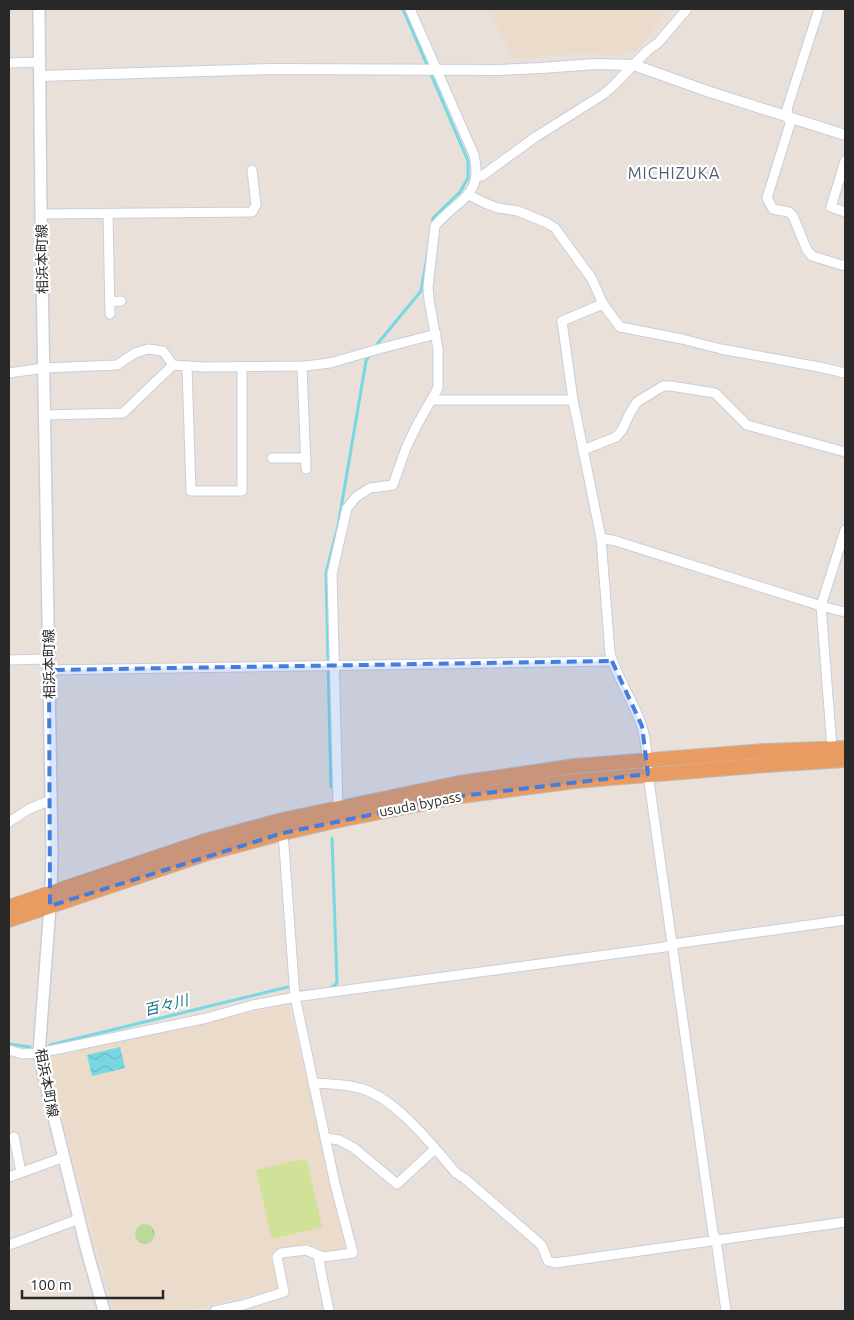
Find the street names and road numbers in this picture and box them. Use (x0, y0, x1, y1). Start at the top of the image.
street label: 相浜本町線 (33, 224, 51, 294)
street label: 相浜本町線 (40, 629, 58, 699)
street label: usuda bypass (378, 788, 462, 820)
street label: 相浜本町線 (32, 1047, 62, 1119)

